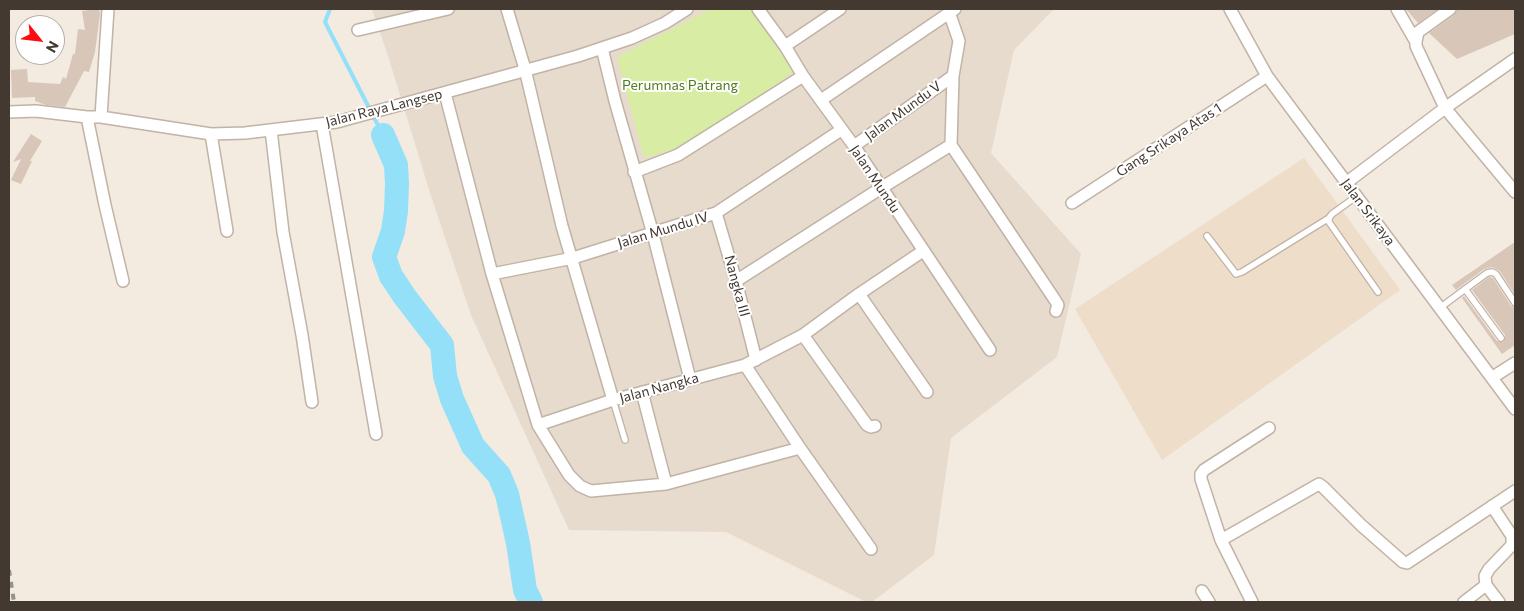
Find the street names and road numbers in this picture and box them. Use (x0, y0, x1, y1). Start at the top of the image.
street label: Jalan Mundu V (862, 78, 944, 144)
street label: Jalan Raya Langsep (324, 85, 444, 131)
street label: Gang Srikaya Atas 1 (1113, 100, 1225, 180)
street label: Jalan Mundu (846, 142, 904, 216)
street label: Jalan Srikaya (1337, 175, 1399, 249)
street label: Jalan Mundu IV (615, 208, 711, 252)
street label: Nangka III (721, 253, 753, 319)
street label: Jalan Nangka (618, 369, 700, 407)

